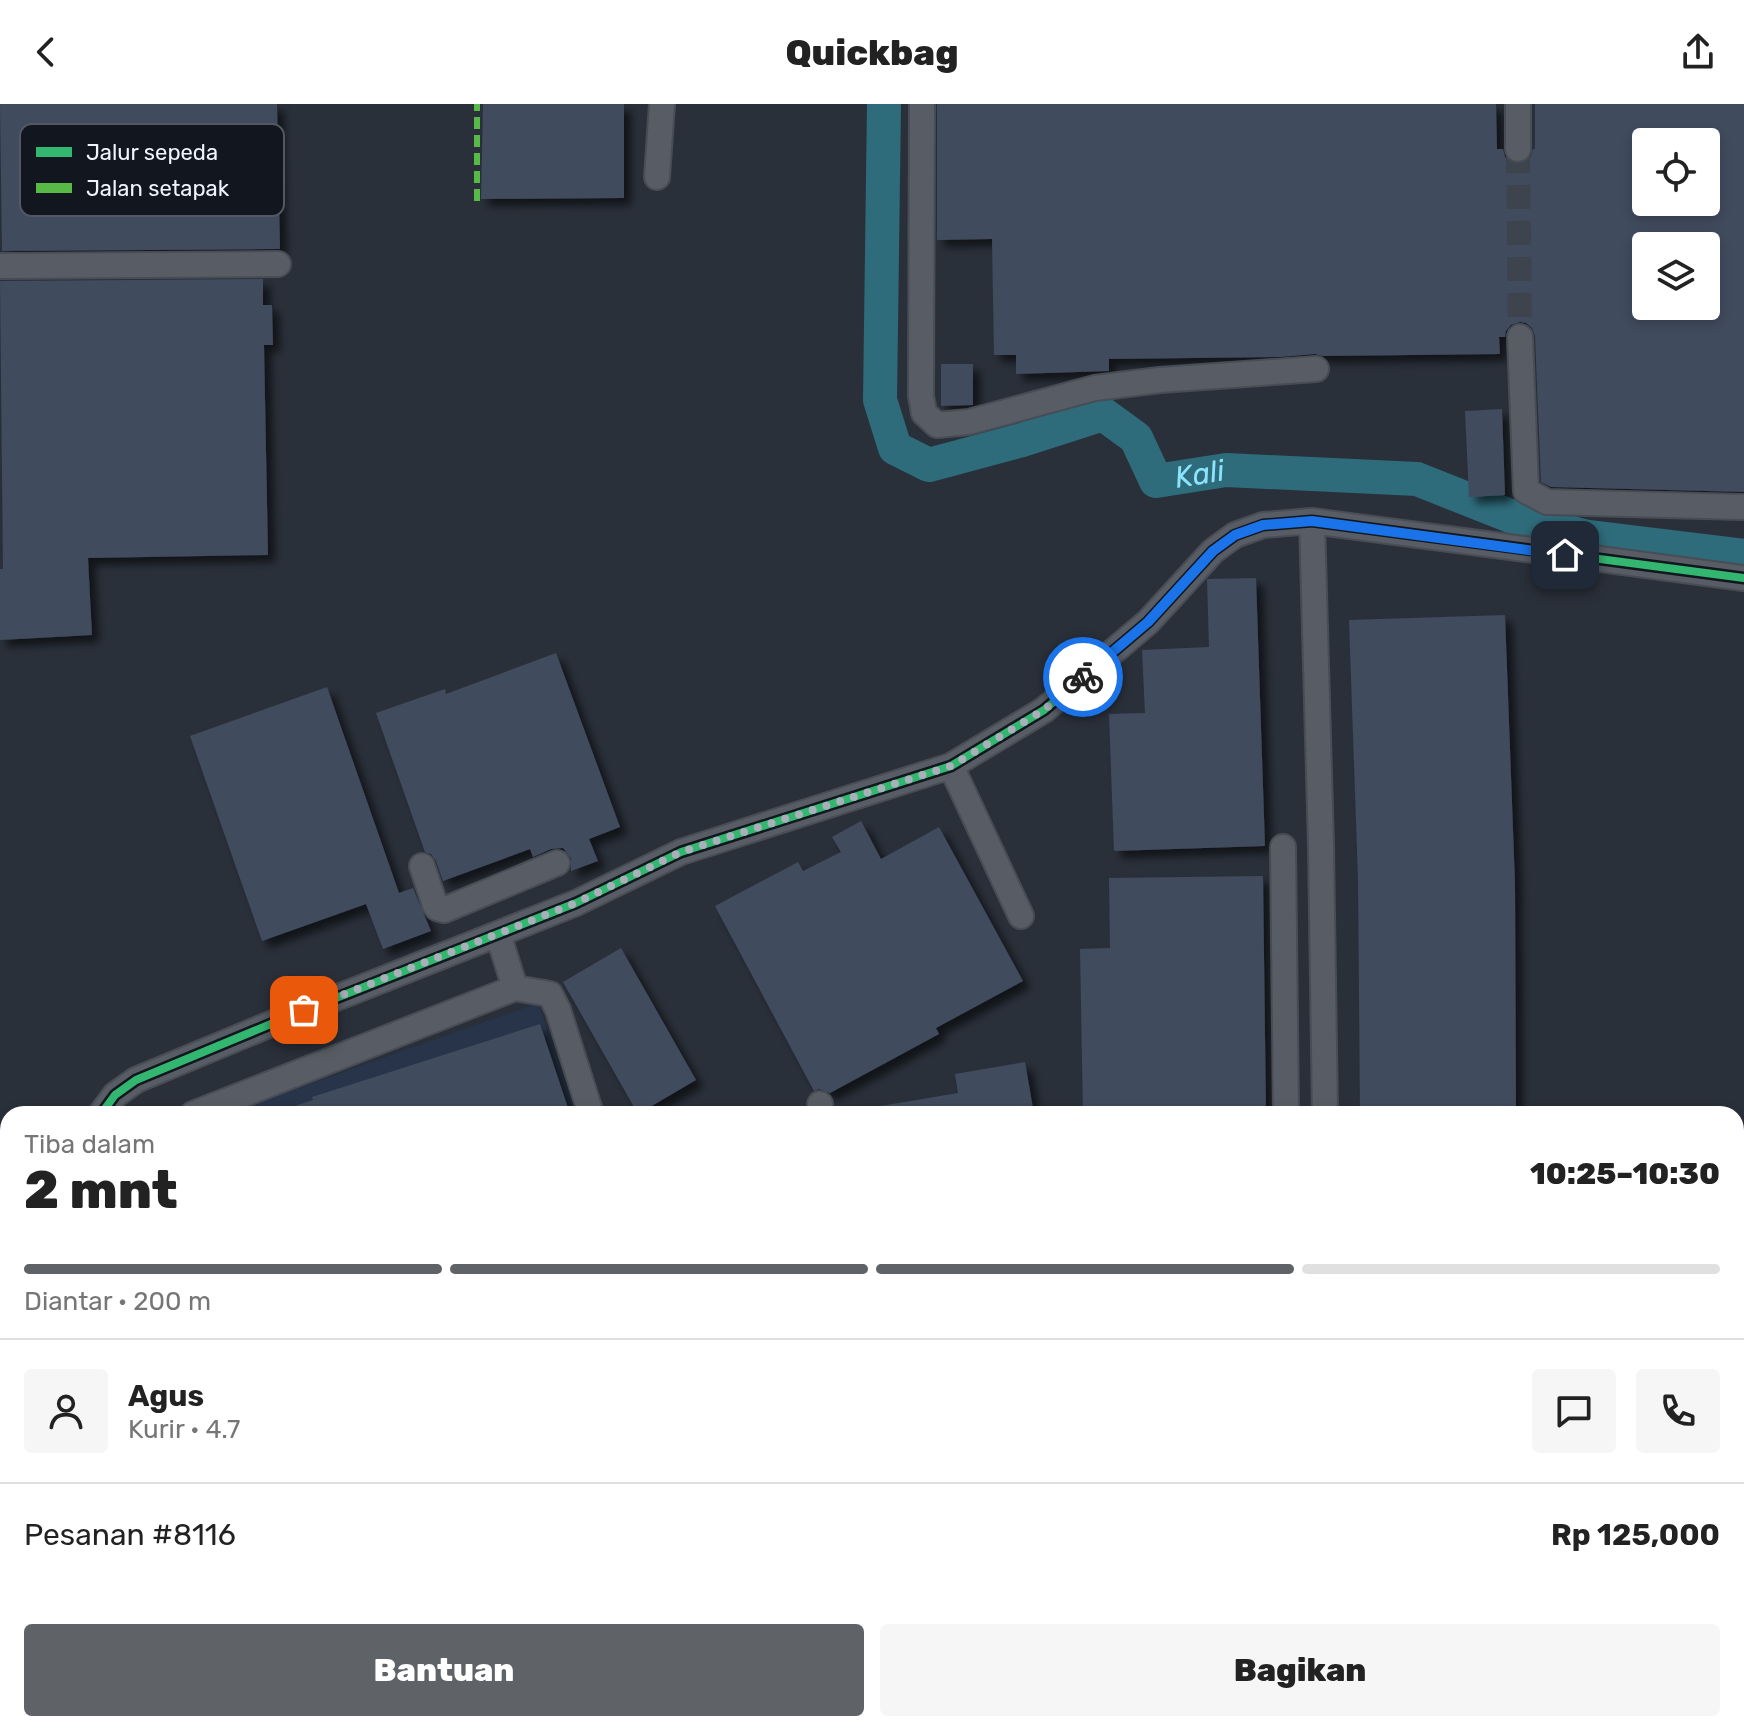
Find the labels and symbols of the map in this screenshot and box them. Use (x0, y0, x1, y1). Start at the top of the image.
legend (20, 124, 284, 216)
text: Jalur sepeda (86, 139, 218, 166)
text: Jalan setapak (86, 175, 230, 202)
water label: Kali (1172, 452, 1228, 496)
pin (1531, 521, 1599, 589)
courier (1043, 637, 1123, 717)
pin (270, 976, 338, 1044)

